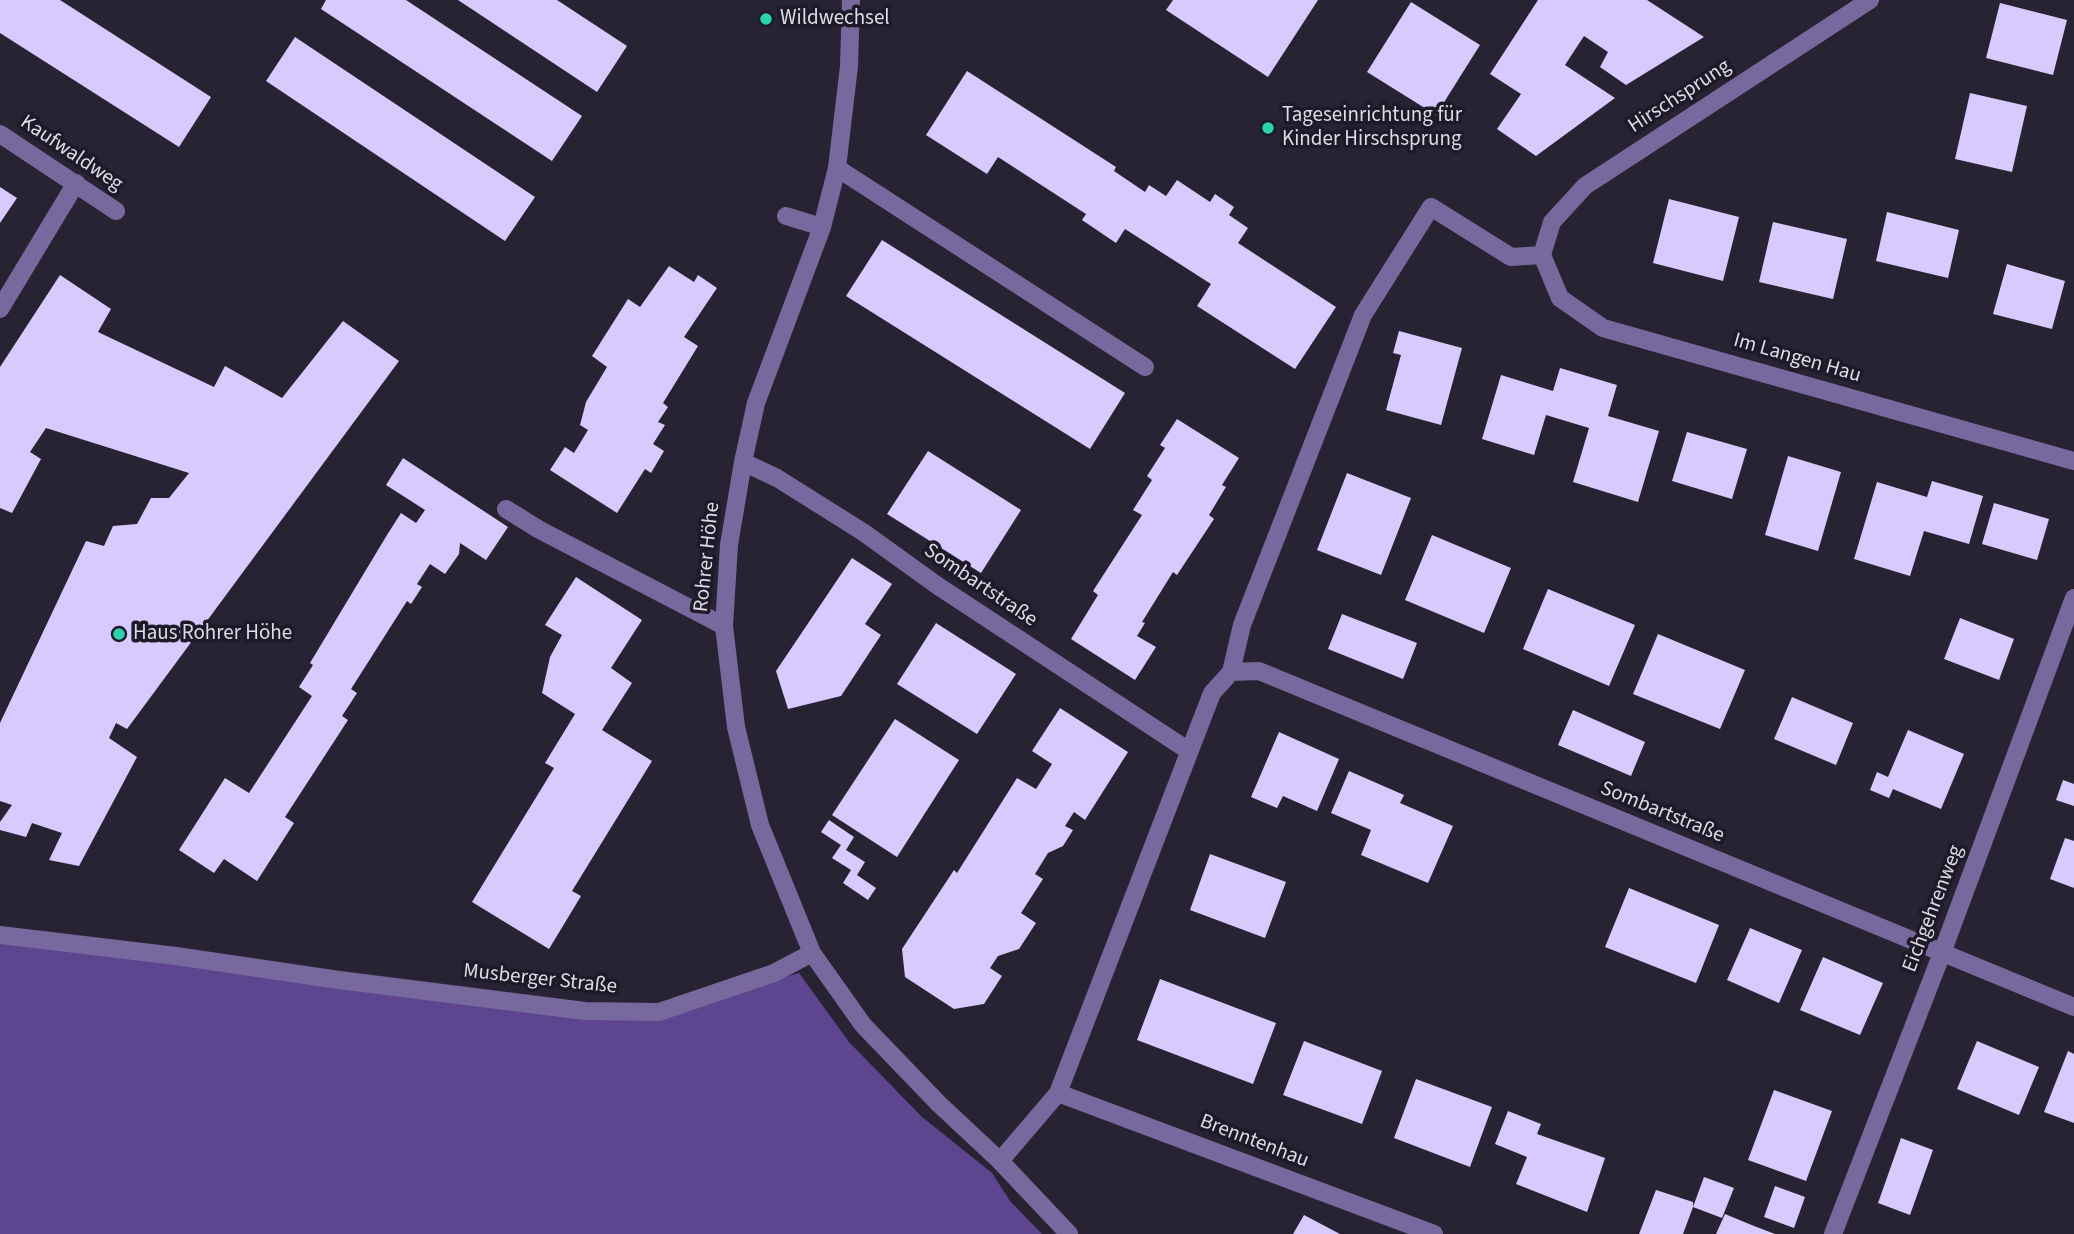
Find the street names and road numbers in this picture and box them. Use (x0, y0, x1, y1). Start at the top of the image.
street label: Hirschsprung (1624, 55, 1736, 139)
street label: Kaufwaldweg (15, 110, 127, 198)
street label: Im Langen Hau (1730, 329, 1864, 389)
street label: Rohrer Höhe (690, 501, 726, 613)
street label: Sombartstraße (918, 539, 1042, 633)
street label: Sombartstraße (1596, 777, 1728, 849)
street label: Eichgehrenweg (1898, 842, 1970, 976)
street label: Musberger Straße (462, 959, 618, 1001)
street label: Brenntenhau (1196, 1110, 1312, 1174)

